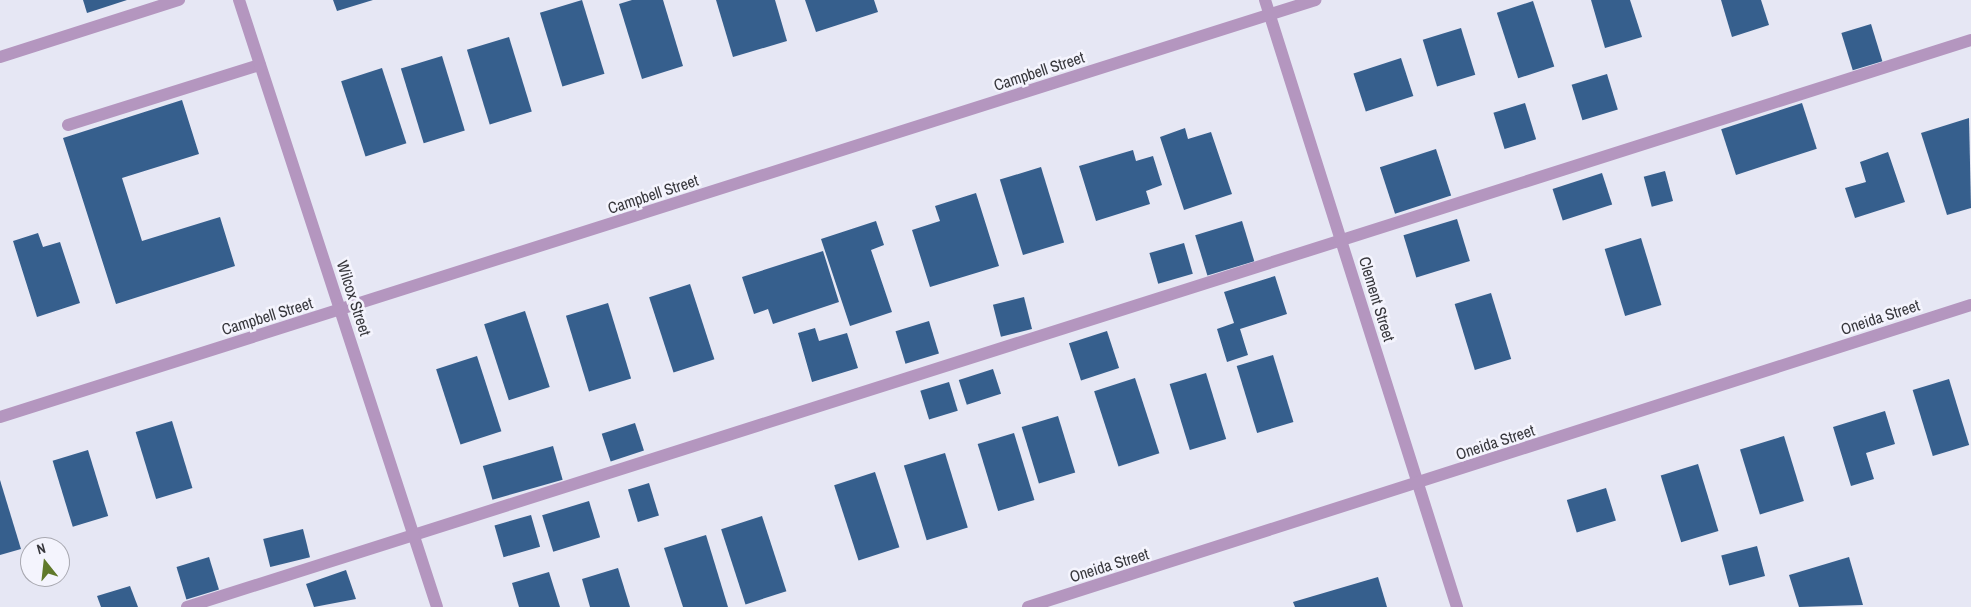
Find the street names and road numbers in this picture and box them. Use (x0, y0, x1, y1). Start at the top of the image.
street label: Campbell Street (991, 47, 1087, 95)
street label: Campbell Street (605, 170, 701, 218)
street label: Clement Street (1355, 254, 1399, 344)
street label: Wilcox Street (333, 258, 375, 338)
street label: Campbell Street (219, 293, 315, 339)
street label: Oneida Street (1838, 295, 1922, 339)
street label: Oneida Street (1453, 420, 1537, 464)
street label: Oneida Street (1067, 544, 1151, 586)

